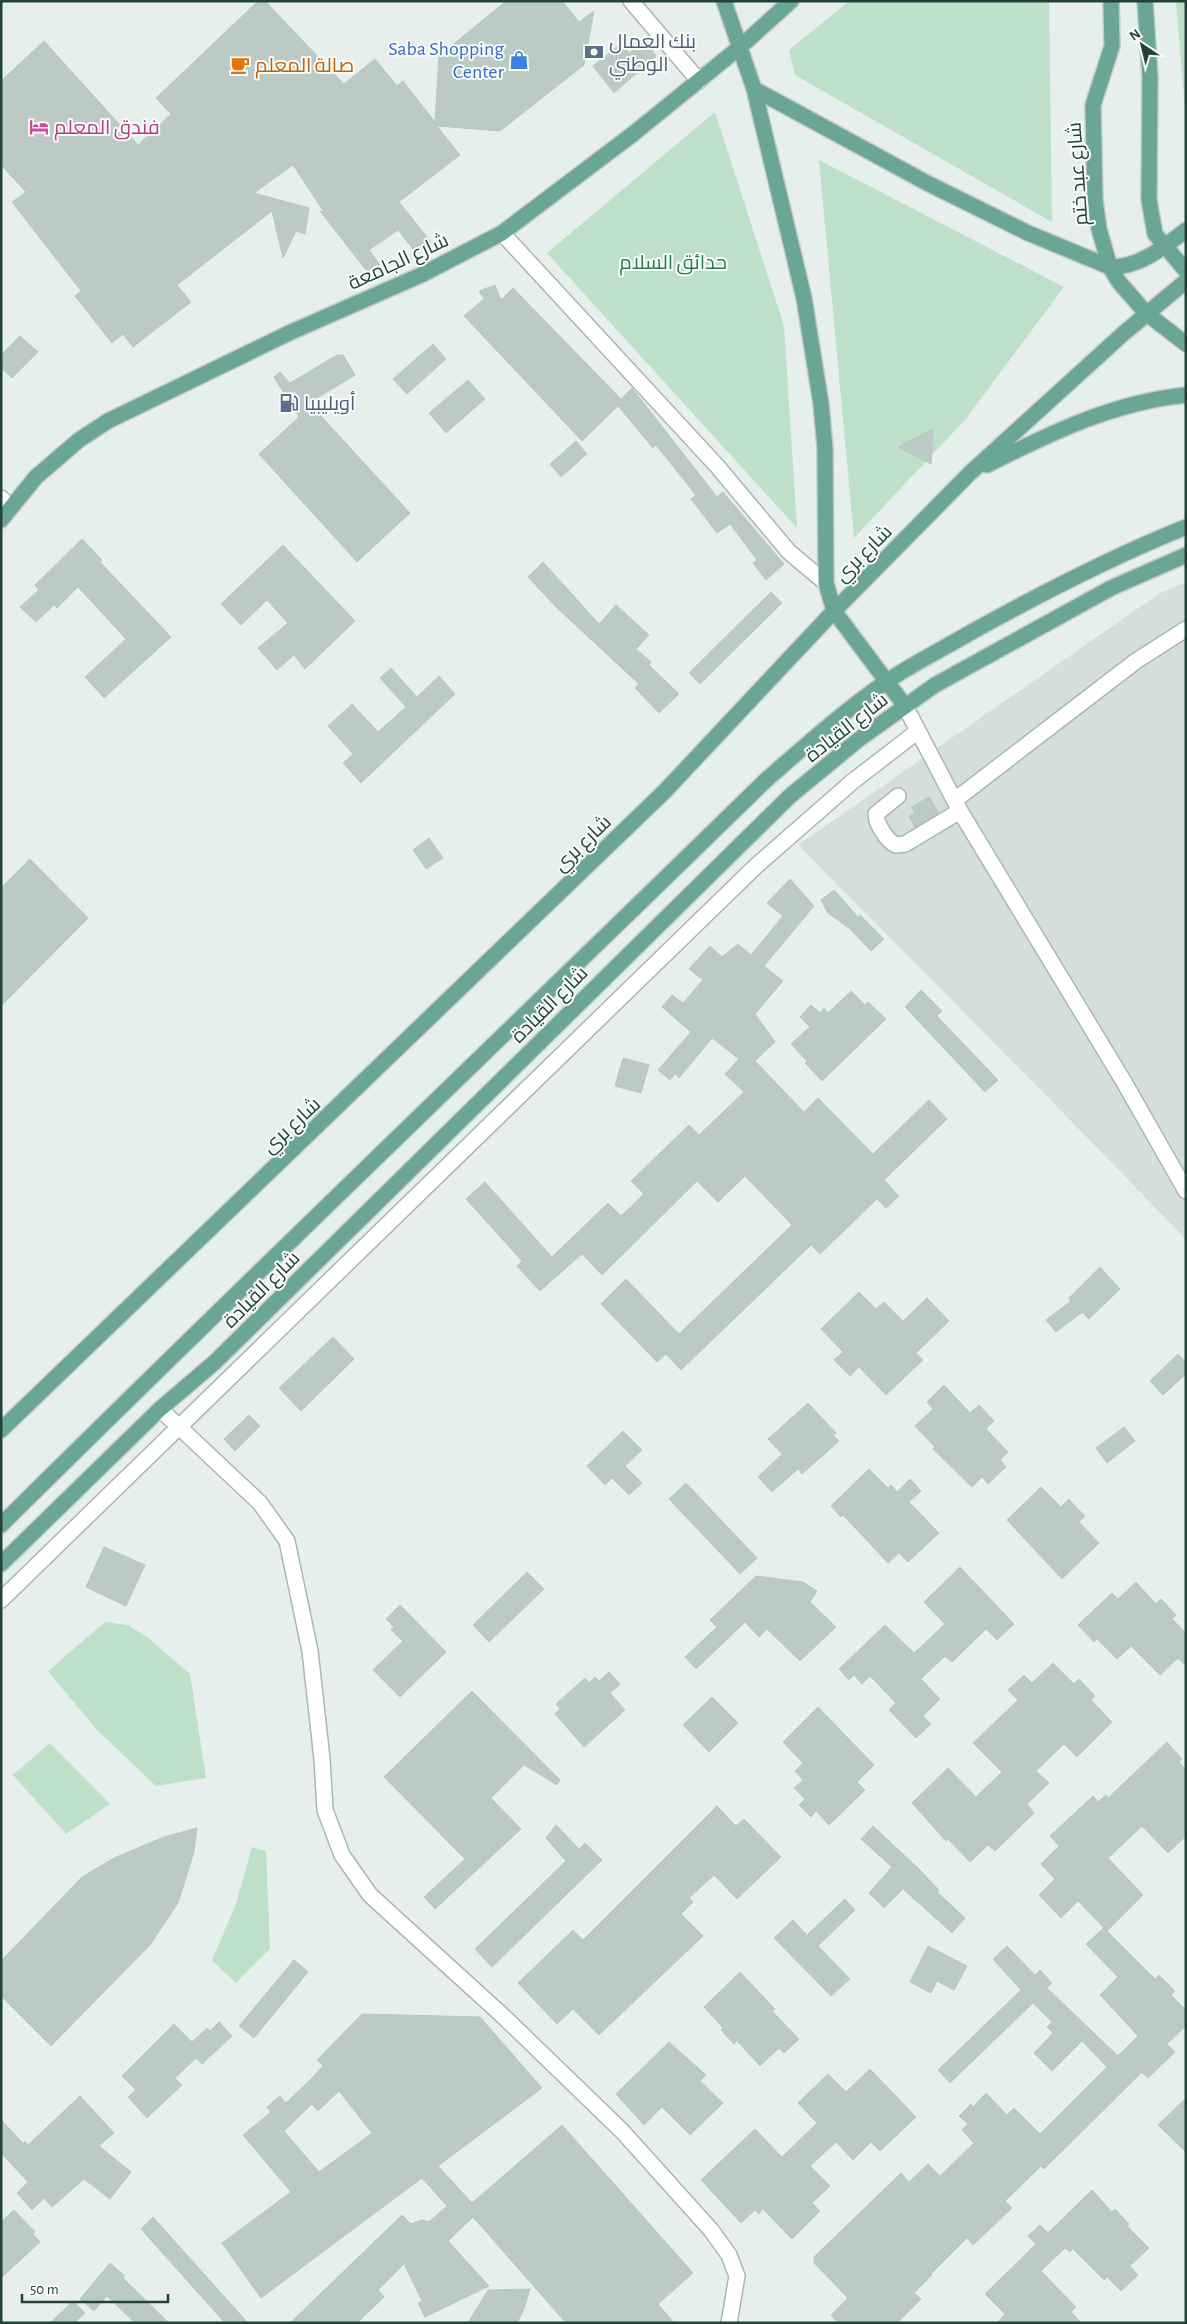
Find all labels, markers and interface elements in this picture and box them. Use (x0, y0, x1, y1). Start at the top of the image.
north arrow (1117, 20, 1167, 70)
text: N (1127, 27, 1143, 44)
place label: بنك العمال الوطني (609, 32, 696, 80)
place label: Saba Shopping Center (388, 39, 505, 82)
bank icon: بنك العمال الوطني (583, 41, 605, 63)
shop icon: Saba Shopping Center (508, 49, 530, 71)
cafe icon: صالة المعلم (229, 54, 251, 76)
place label: صالة المعلم (255, 56, 354, 79)
hotel icon: فندق المعلم (28, 116, 50, 138)
place label: فندق المعلم (54, 118, 160, 141)
street label: شارع عبد ختم (1064, 121, 1095, 226)
street label: شارع الجامعة (345, 230, 453, 297)
park label: حدائق السلام (619, 253, 727, 276)
place label: أويليبيا (304, 391, 355, 415)
fuel station icon: أويليبيا (278, 392, 300, 414)
street label: شارع بري (831, 521, 900, 590)
street label: شارع القيادة (802, 689, 894, 768)
street label: شارع بري (550, 812, 619, 879)
street label: شارع القيادة (508, 963, 594, 1049)
street label: شارع بري (259, 1094, 328, 1161)
street label: شارع القيادة (220, 1248, 306, 1334)
scale bar (22, 2272, 169, 2304)
text: 50 m (30, 2282, 59, 2297)

